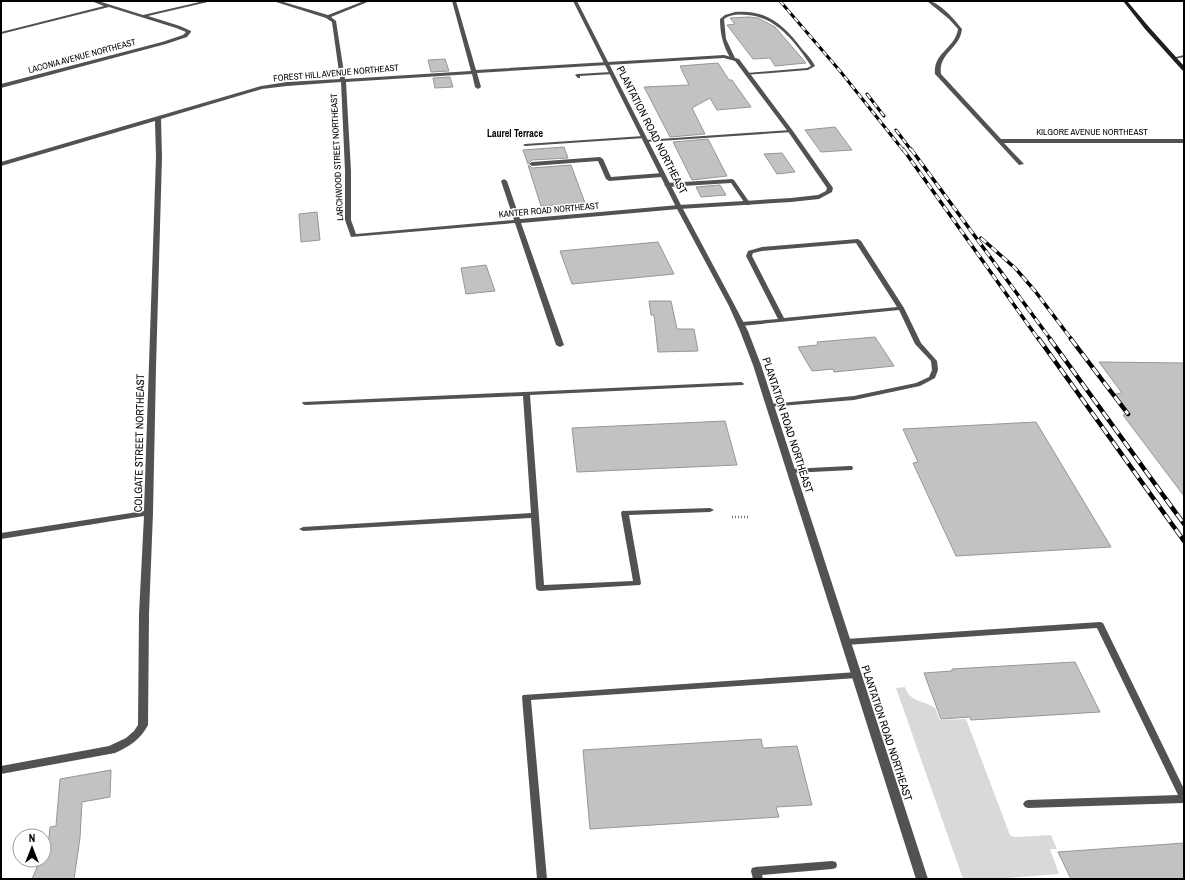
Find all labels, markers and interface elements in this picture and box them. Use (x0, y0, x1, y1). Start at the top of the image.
street label: LACONIA AVENUE NORTHEAST (27, 36, 138, 76)
street label: FOREST HILL AVENUE NORTHEAST (273, 61, 400, 84)
street label: PLANTATION ROAD NORTHEAST (614, 64, 691, 197)
street label: LARCHWOOD STREET NORTHEAST (328, 93, 346, 221)
street label: KILGORE AVENUE NORTHEAST (1036, 126, 1148, 138)
district label: Laurel Terrace (487, 127, 543, 140)
street label: KANTER ROAD NORTHEAST (498, 200, 600, 220)
street label: PLANTATION ROAD NORTHEAST (759, 355, 817, 495)
street label: COLGATE STREET NORTHEAST (131, 373, 147, 512)
street label: PLANTATION ROAD NORTHEAST (858, 663, 916, 803)
north arrow (12, 828, 52, 868)
text: N (29, 831, 35, 845)

